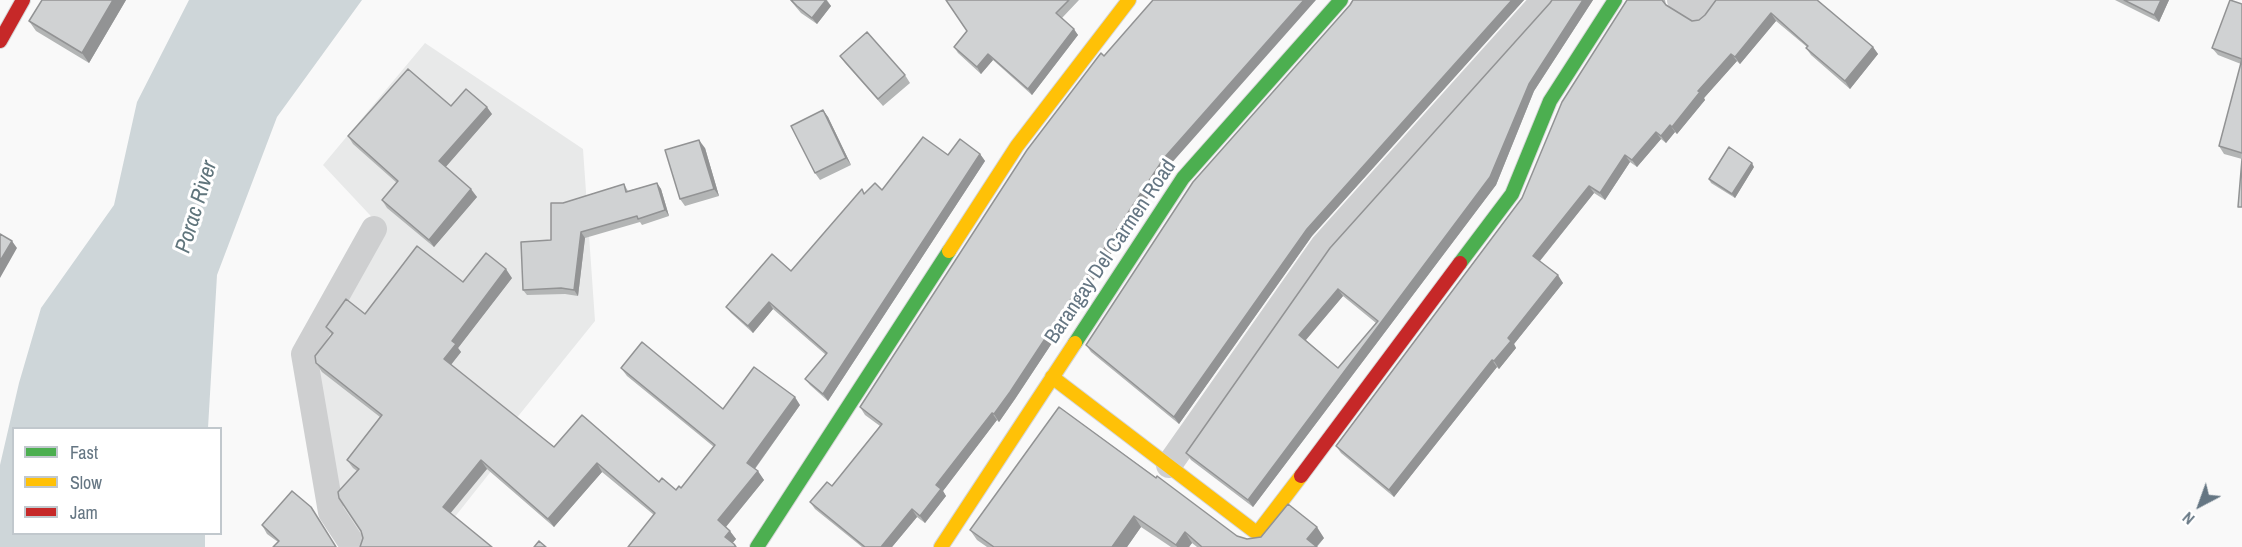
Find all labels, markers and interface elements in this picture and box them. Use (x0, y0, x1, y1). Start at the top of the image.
street label: Barangay Del Carmen Road (1040, 155, 1182, 349)
water label: Porac River (170, 158, 224, 256)
legend (12, 427, 222, 535)
text: Fast (70, 440, 98, 465)
text: Slow (70, 470, 102, 495)
north arrow (2170, 475, 2230, 535)
text: Jam (70, 500, 98, 525)
text: N (2177, 507, 2199, 530)

